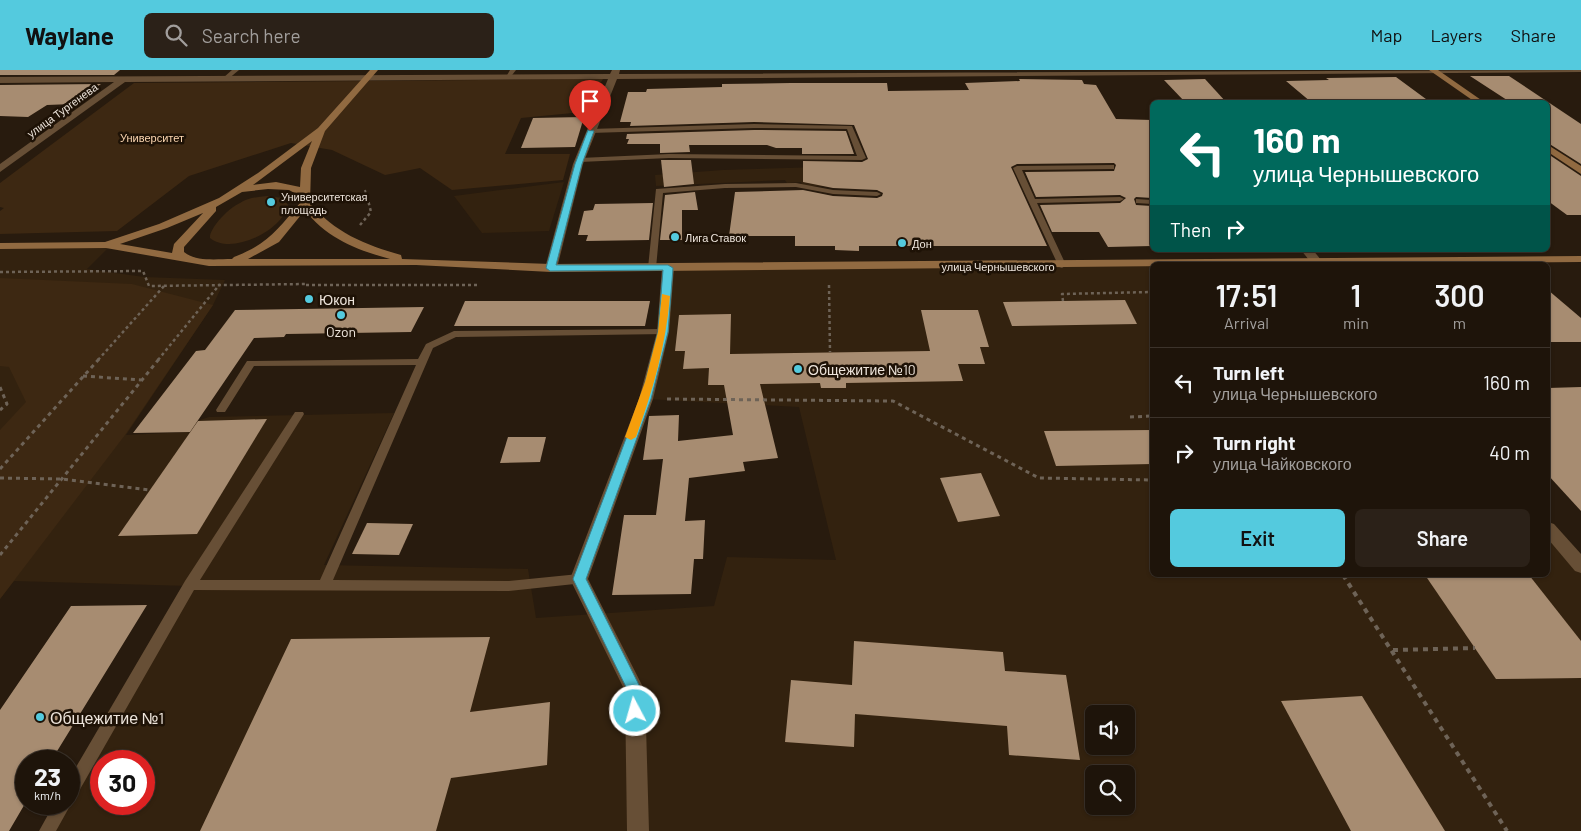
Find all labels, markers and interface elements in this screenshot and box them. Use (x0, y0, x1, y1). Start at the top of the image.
search box (144, 13, 494, 58)
text: Waylane (25, 21, 114, 50)
icon: search (162, 21, 190, 49)
text: Search here (202, 24, 301, 47)
text: Map (1370, 24, 1402, 46)
text: Layers (1430, 24, 1483, 46)
text: Share (1511, 24, 1556, 46)
street label: улица Тургенева (24, 80, 100, 140)
pin (569, 80, 611, 131)
icon: arrive (576, 87, 604, 115)
text: 160 m (1253, 118, 1340, 160)
icon: left (1170, 120, 1235, 185)
park label: Университет (120, 131, 184, 144)
text: улица Чернышевского (1253, 160, 1479, 186)
place label: Университетская площадь (281, 190, 368, 216)
marker: Университетская площадь (265, 196, 277, 208)
icon: right (1221, 215, 1249, 243)
text: Then (1170, 218, 1211, 241)
marker: Лига Ставок (669, 231, 681, 243)
place label: Лига Ставок (685, 231, 746, 244)
marker: Дон (896, 237, 908, 249)
place label: Дон (912, 237, 932, 250)
street label: улица Чернышевского (941, 260, 1055, 273)
text: 17:51 (1216, 277, 1277, 313)
text: 1 (1351, 277, 1361, 313)
text: 300 (1434, 277, 1484, 313)
place label: Юкон (319, 291, 355, 308)
marker: Юкон (303, 293, 315, 305)
marker: Ozon (335, 309, 347, 321)
text: Arrival (1224, 313, 1269, 332)
text: min (1343, 313, 1369, 332)
text: m (1453, 313, 1466, 332)
place label: Ozon (326, 323, 356, 340)
place label: Общежитие №10 (808, 361, 916, 378)
text: Turn left (1213, 361, 1284, 384)
marker: Общежитие №10 (792, 363, 804, 375)
icon: left (1170, 369, 1198, 397)
text: 160 m (1483, 371, 1530, 394)
text: улица Чернышевского (1213, 384, 1378, 403)
text: Turn right (1213, 431, 1295, 454)
icon: right (1170, 439, 1198, 467)
text: 40 m (1489, 441, 1530, 464)
text: улица Чайковского (1213, 454, 1352, 473)
button: Exit (1170, 509, 1345, 567)
button: Share (1355, 509, 1530, 567)
position arrow (608, 684, 660, 736)
map controls (1085, 705, 1135, 815)
button: sound (1085, 705, 1135, 755)
place label: Общежитие №1 (50, 708, 164, 727)
marker: Общежитие №1 (34, 711, 46, 723)
speed limit sign: 30 (90, 750, 155, 815)
text: 23 (34, 761, 61, 791)
button: search (1085, 765, 1135, 815)
text: km/h (34, 788, 61, 802)

